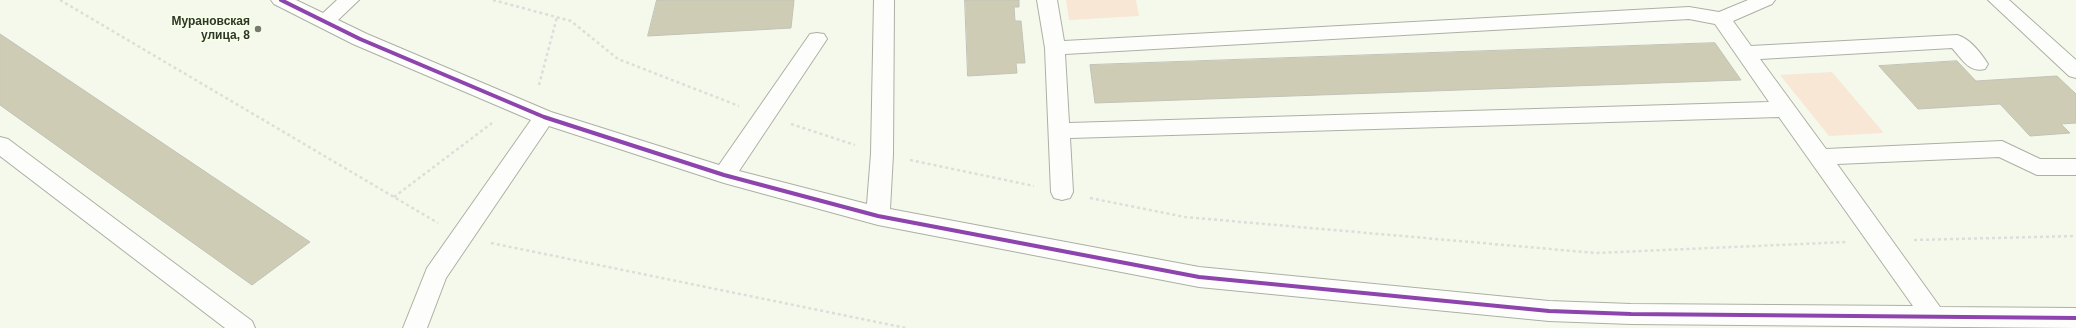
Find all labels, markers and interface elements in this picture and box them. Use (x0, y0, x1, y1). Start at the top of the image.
place label: Мурановская улица, 8 (171, 15, 250, 43)
marker: Мурановская улица, 8 (253, 24, 263, 34)

